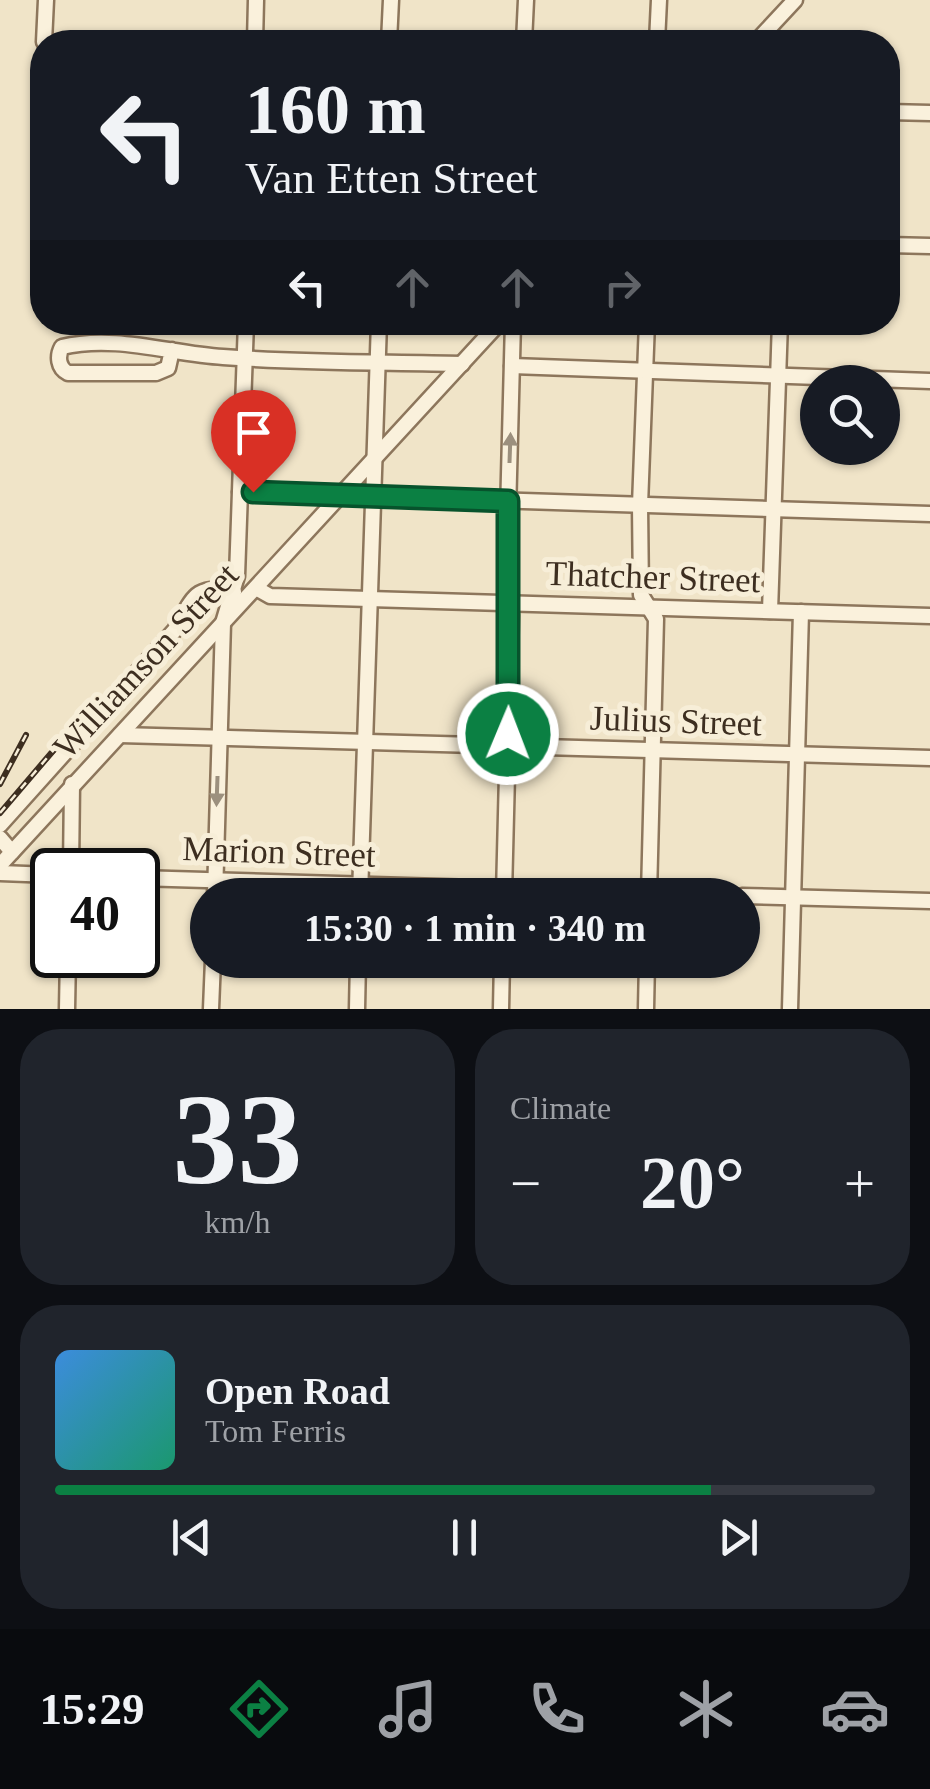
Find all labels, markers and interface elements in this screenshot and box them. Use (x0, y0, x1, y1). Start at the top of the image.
icon: left (80, 70, 210, 200)
text: 160 m (245, 71, 426, 148)
text: Van Etten Street (245, 153, 537, 203)
icon: left (280, 260, 335, 315)
icon: ahead (385, 260, 440, 315)
icon: ahead (490, 260, 545, 315)
icon: right (595, 260, 650, 315)
map controls (800, 365, 900, 465)
button: search (800, 365, 900, 465)
pin (211, 390, 296, 493)
icon: arrive (226, 405, 281, 460)
one-way arrow (502, 431, 518, 463)
street label: Thatcher Street (545, 554, 761, 600)
street label: Williamson Street (46, 555, 246, 767)
position arrow (456, 682, 560, 786)
street label: Julius Street (589, 699, 763, 744)
one-way arrow (209, 775, 225, 807)
street label: Marion Street (182, 829, 377, 875)
speed limit sign: 40 (30, 848, 160, 978)
text: 15:30 · 1 min · 340 m (304, 907, 646, 949)
text: 33 (173, 1067, 303, 1211)
text: Climate (510, 1090, 611, 1126)
text: 20° (640, 1141, 745, 1224)
text: − (510, 1153, 541, 1214)
text: + (844, 1153, 875, 1214)
text: km/h (205, 1204, 270, 1240)
text: Open Road (205, 1370, 390, 1412)
text: Tom Ferris (205, 1413, 346, 1449)
icon: previous (164, 1510, 219, 1565)
icon: pause (437, 1510, 492, 1565)
icon: next (711, 1510, 766, 1565)
icon: directions (224, 1674, 294, 1744)
icon: music (373, 1674, 443, 1744)
icon: phone (522, 1674, 592, 1744)
icon: climate (671, 1674, 741, 1744)
icon: car (820, 1674, 890, 1744)
text: 15:29 (40, 1684, 145, 1734)

